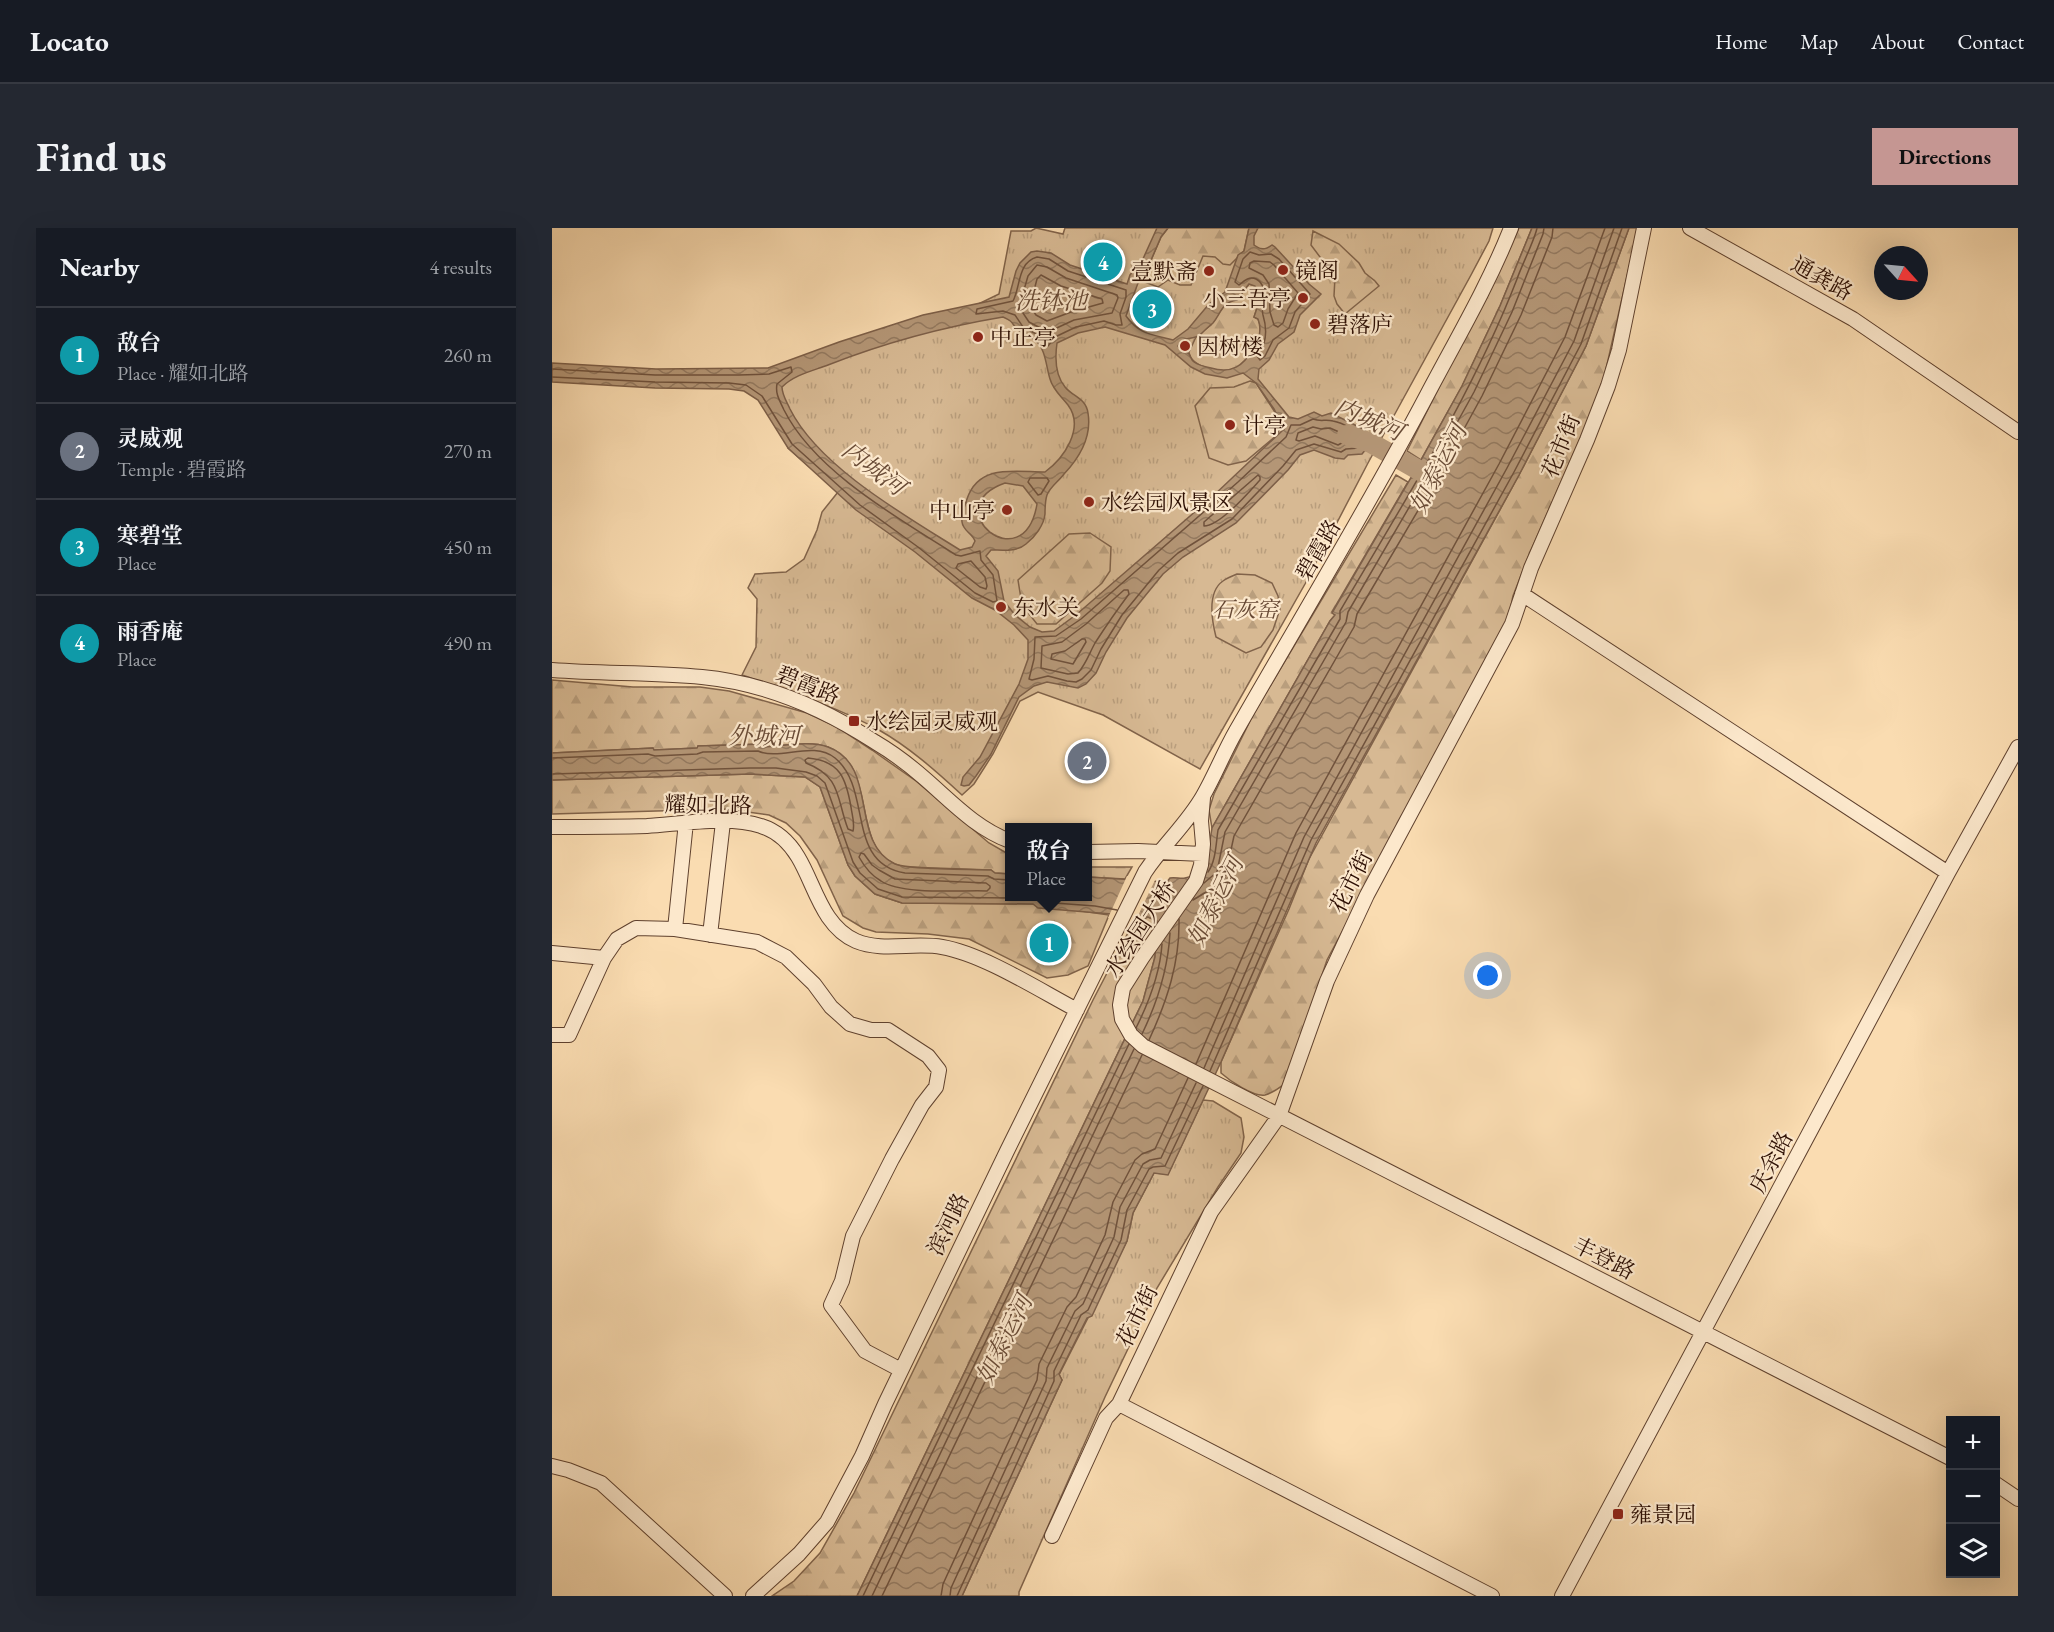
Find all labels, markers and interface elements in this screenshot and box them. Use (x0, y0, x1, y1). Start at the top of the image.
text: Locato (30, 23, 109, 59)
text: Home (1715, 28, 1767, 55)
text: Map (1800, 28, 1838, 55)
text: About (1871, 28, 1924, 55)
text: Contact (1957, 28, 2024, 55)
button: Directions (1872, 128, 2018, 185)
text: Find us (36, 129, 167, 184)
pin: 4 (1084, 240, 1122, 285)
north arrow (1874, 246, 1928, 300)
street label: 通龚路 (1786, 249, 1858, 307)
text: Nearby (60, 250, 140, 284)
text: 4 results (429, 254, 492, 280)
place label: 镜阁 (1295, 256, 1339, 285)
place label: 壹默斋 (1131, 257, 1197, 286)
marker: 镜阁 (1276, 263, 1290, 277)
marker: 壹默斋 (1202, 264, 1216, 278)
place label: 小三吾亭 (1203, 284, 1291, 313)
water label: 洗钵池 (1015, 285, 1090, 316)
pin: 3 (1132, 286, 1172, 332)
marker: 小三吾亭 (1296, 291, 1310, 305)
place label: 碧落庐 (1327, 310, 1393, 339)
marker: 碧落庐 (1308, 317, 1322, 331)
place label: 中正亭 (990, 323, 1056, 352)
text: 敌台 (117, 328, 161, 357)
marker: 中正亭 (971, 330, 985, 344)
place label: 因树楼 (1197, 332, 1263, 361)
marker: 因树楼 (1178, 339, 1192, 353)
text: 1 (74, 342, 85, 368)
text: 260 m (444, 342, 492, 368)
text: Place · 耀如北路 (117, 360, 248, 386)
water label: 内城河 (1330, 391, 1412, 449)
street label: 花市街 (1535, 410, 1587, 482)
place label: 计亭 (1242, 411, 1286, 440)
water label: 如泰运河 (1402, 415, 1475, 518)
marker: 计亭 (1223, 418, 1237, 432)
text: 灵威观 (117, 424, 183, 453)
water label: 内城河 (836, 434, 915, 504)
text: 2 (74, 438, 85, 464)
text: 270 m (444, 438, 492, 464)
text: Temple · 碧霞路 (117, 456, 246, 482)
place label: 水绘园风景区 (1101, 488, 1233, 517)
marker: 水绘园风景区 (1082, 495, 1096, 509)
place label: 中山亭 (929, 496, 995, 525)
marker: 中山亭 (1000, 503, 1014, 517)
street label: 碧霞路 (1289, 514, 1347, 586)
text: 寒碧堂 (117, 521, 183, 550)
text: 3 (74, 534, 85, 560)
text: 450 m (444, 534, 492, 560)
text: Place (117, 550, 156, 576)
place label: 东水关 (1013, 593, 1079, 622)
park label: 石灰窑 (1212, 595, 1281, 624)
marker: 东水关 (994, 600, 1008, 614)
text: 雨香庵 (117, 617, 183, 646)
text: 4 (74, 630, 85, 656)
text: 490 m (444, 630, 492, 656)
text: Place (117, 646, 156, 672)
street label: 碧霞路 (772, 659, 844, 711)
place label: 水绘园灵威观 (866, 707, 998, 736)
marker: 水绘园灵威观 (847, 714, 861, 728)
water label: 外城河 (728, 720, 804, 751)
pin: 2 (1068, 738, 1106, 784)
street label: 耀如北路 (664, 790, 752, 820)
popup (1005, 823, 1092, 901)
text: 敌台 (1026, 836, 1071, 865)
street label: 花市街 (1323, 846, 1379, 918)
water label: 如泰运河 (1180, 847, 1252, 951)
text: Place (1026, 865, 1066, 891)
street label: 水绘园大桥 (1098, 875, 1182, 983)
pin: 1 (1030, 920, 1068, 966)
your location (1473, 961, 1502, 990)
street label: 庆余路 (1743, 1126, 1799, 1198)
street label: 滨河路 (920, 1188, 976, 1260)
street label: 丰登路 (1568, 1230, 1640, 1286)
street label: 花市街 (1109, 1280, 1165, 1352)
water label: 如泰运河 (969, 1285, 1041, 1389)
map controls (1946, 1416, 2000, 1578)
button: + (1946, 1416, 2000, 1470)
button: − (1946, 1470, 2000, 1524)
place label: 雍景园 (1630, 1500, 1696, 1529)
marker: 雍景园 (1611, 1507, 1625, 1521)
button: layers (1946, 1524, 2000, 1578)

